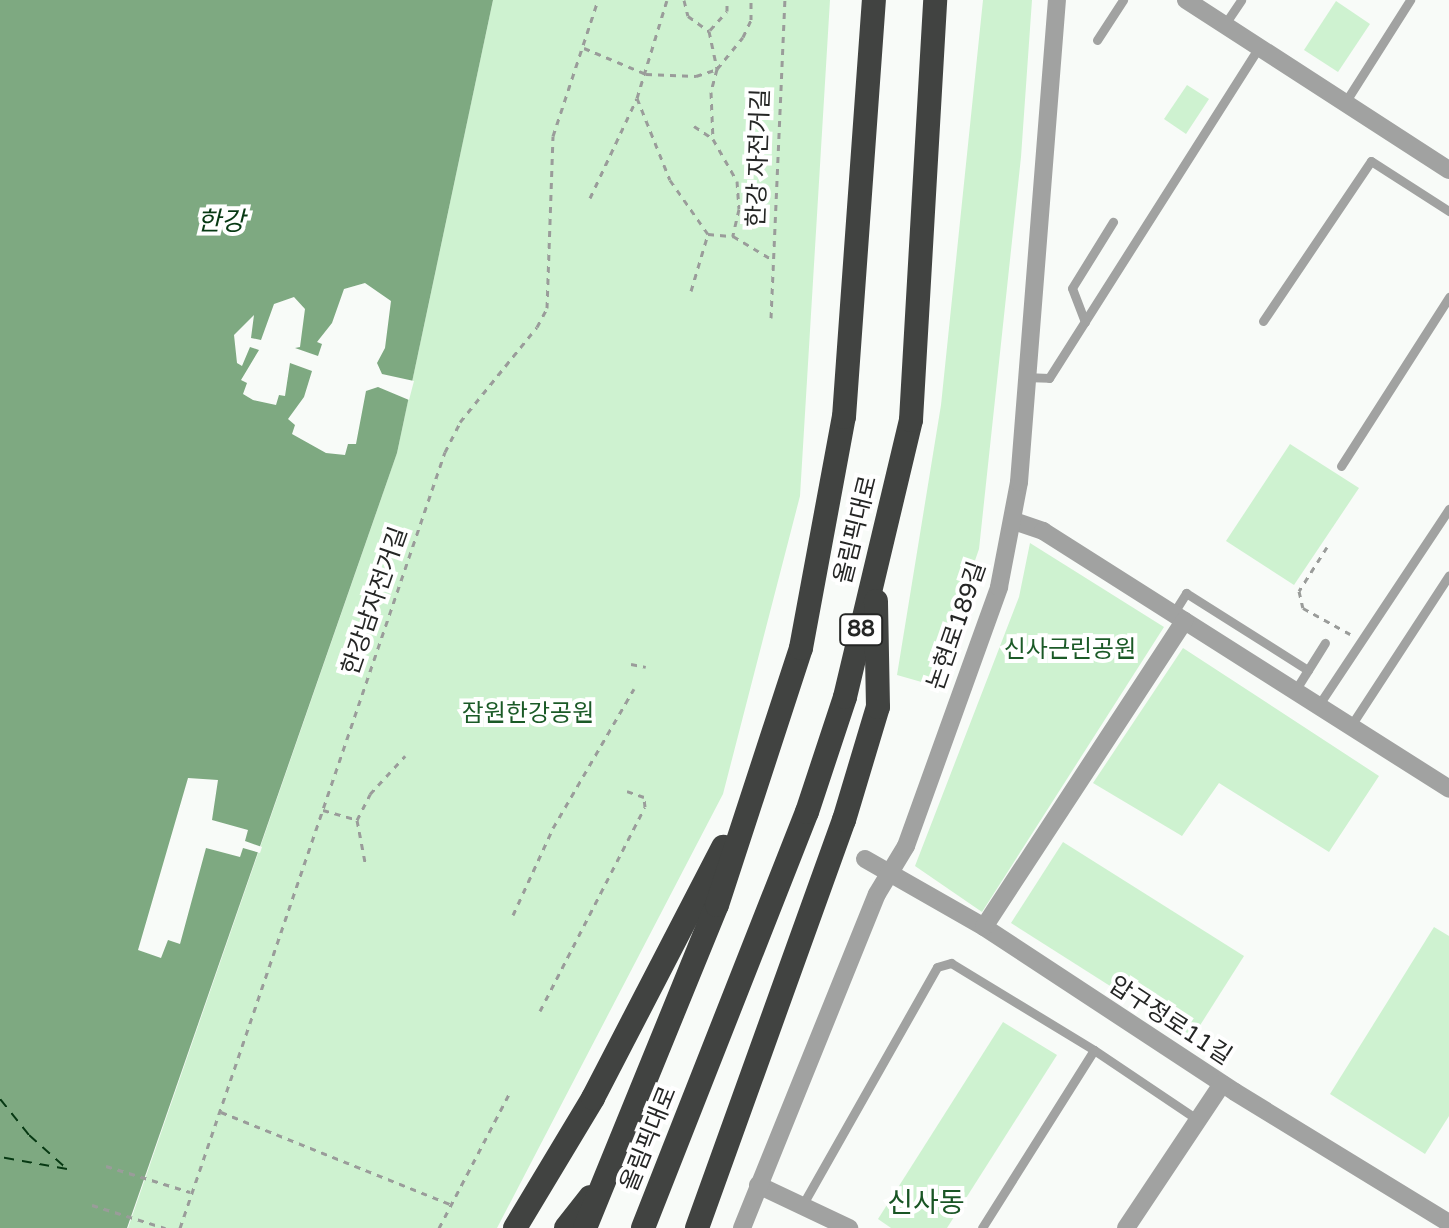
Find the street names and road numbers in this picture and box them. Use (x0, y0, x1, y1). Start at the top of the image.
street label: 한강 자전거길 (742, 88, 776, 228)
street label: 올림픽대로 (829, 473, 883, 587)
street label: 한강남자전거길 (336, 523, 414, 679)
street label: 논현로189길 (922, 558, 992, 694)
road number: 88 (839, 612, 883, 648)
street label: 압구정로11길 (1103, 971, 1237, 1071)
street label: 올림픽대로 (615, 1082, 683, 1196)

